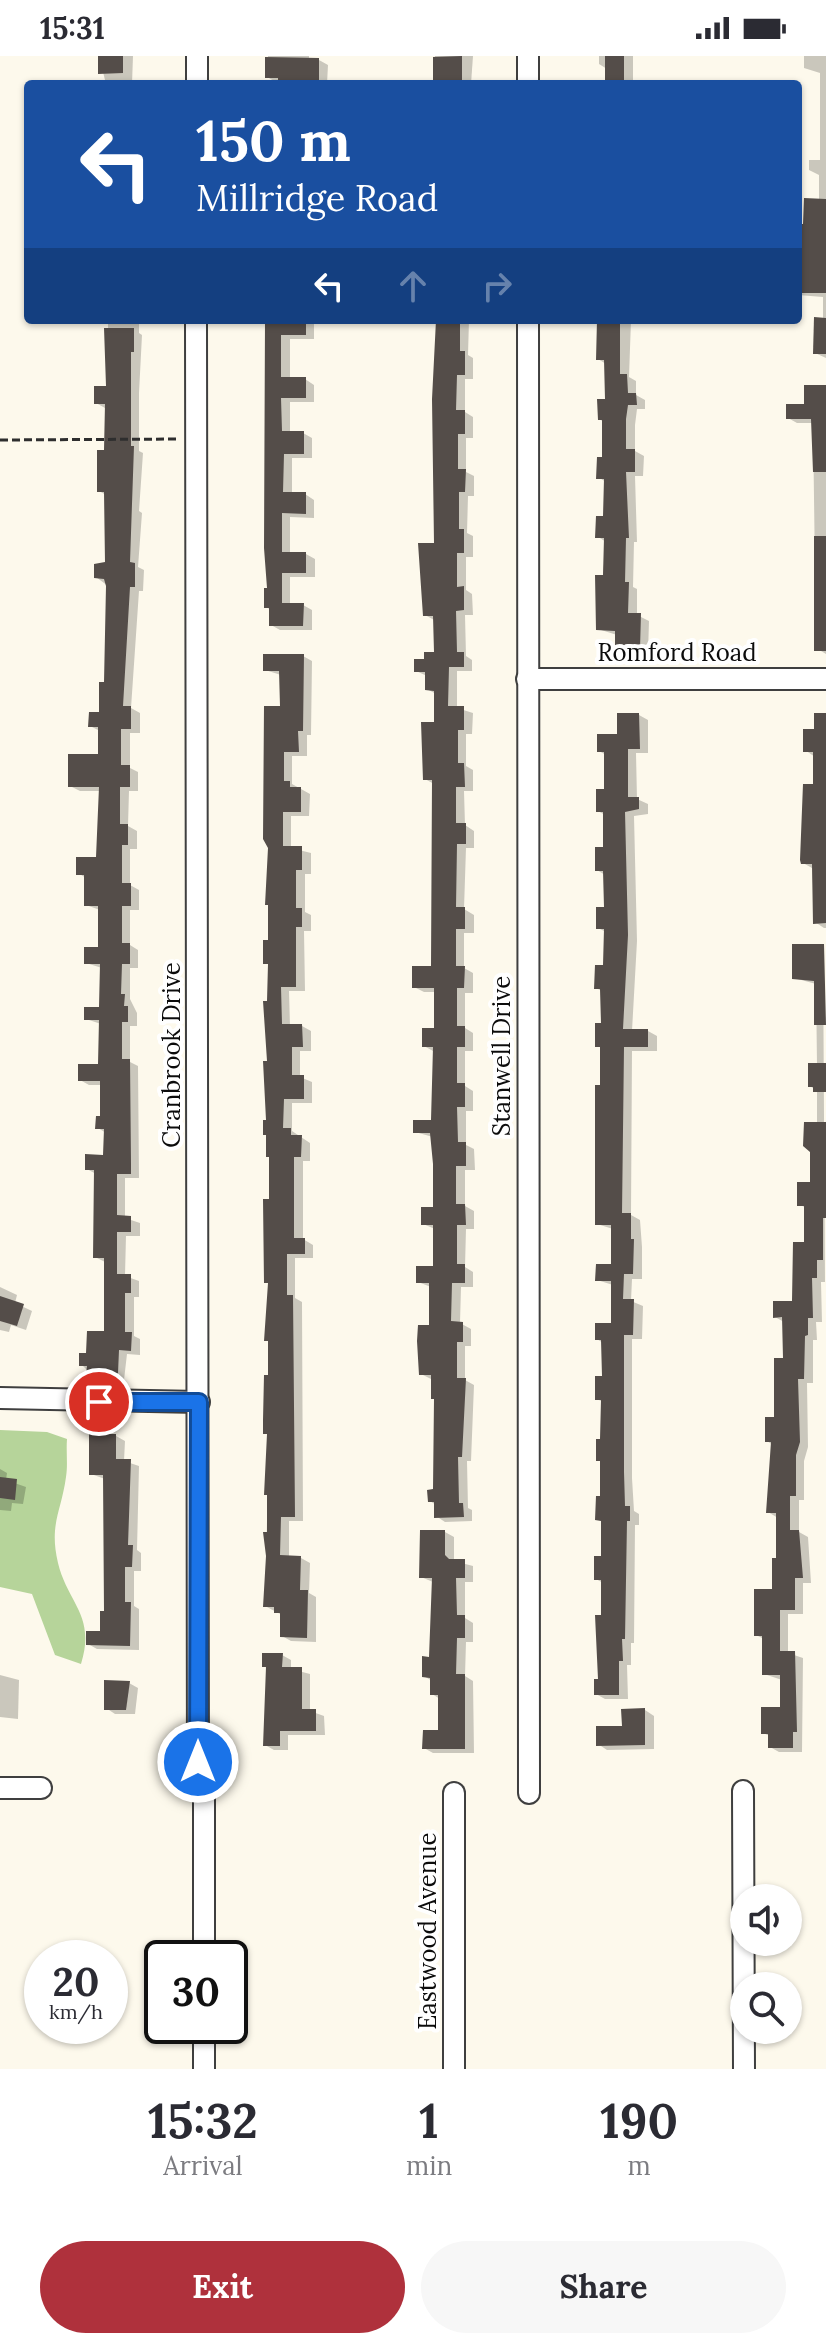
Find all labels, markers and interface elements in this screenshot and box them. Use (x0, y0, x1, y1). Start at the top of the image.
text: 15:31 (40, 9, 105, 47)
text: 150 m (196, 105, 351, 176)
icon: left (64, 112, 168, 216)
text: Millridge Road (196, 175, 438, 221)
icon: left (307, 264, 351, 308)
icon: ahead (391, 264, 435, 308)
icon: right (475, 264, 519, 308)
street label: Romford Road (598, 637, 757, 668)
street label: Cranbrook Drive (156, 962, 187, 1148)
street label: Stanwell Drive (486, 976, 517, 1136)
pin (65, 1368, 133, 1436)
icon: arrive (77, 1380, 121, 1424)
position arrow (156, 1720, 240, 1804)
street label: Eastwood Avenue (412, 1832, 443, 2030)
map controls (730, 1884, 802, 2044)
button: sound (730, 1884, 802, 1956)
speed limit sign: 30 (144, 1940, 248, 2044)
text: 20 (53, 1956, 99, 2007)
button: search (730, 1972, 802, 2044)
text: km/h (49, 1999, 103, 2024)
text: 15:32 (148, 2090, 258, 2151)
text: 1 (419, 2090, 439, 2151)
text: 190 (600, 2090, 678, 2151)
text: Arrival (163, 2149, 243, 2182)
text: min (406, 2149, 452, 2182)
text: m (627, 2149, 651, 2182)
button: Exit (40, 2241, 405, 2333)
button: Share (421, 2241, 786, 2333)

